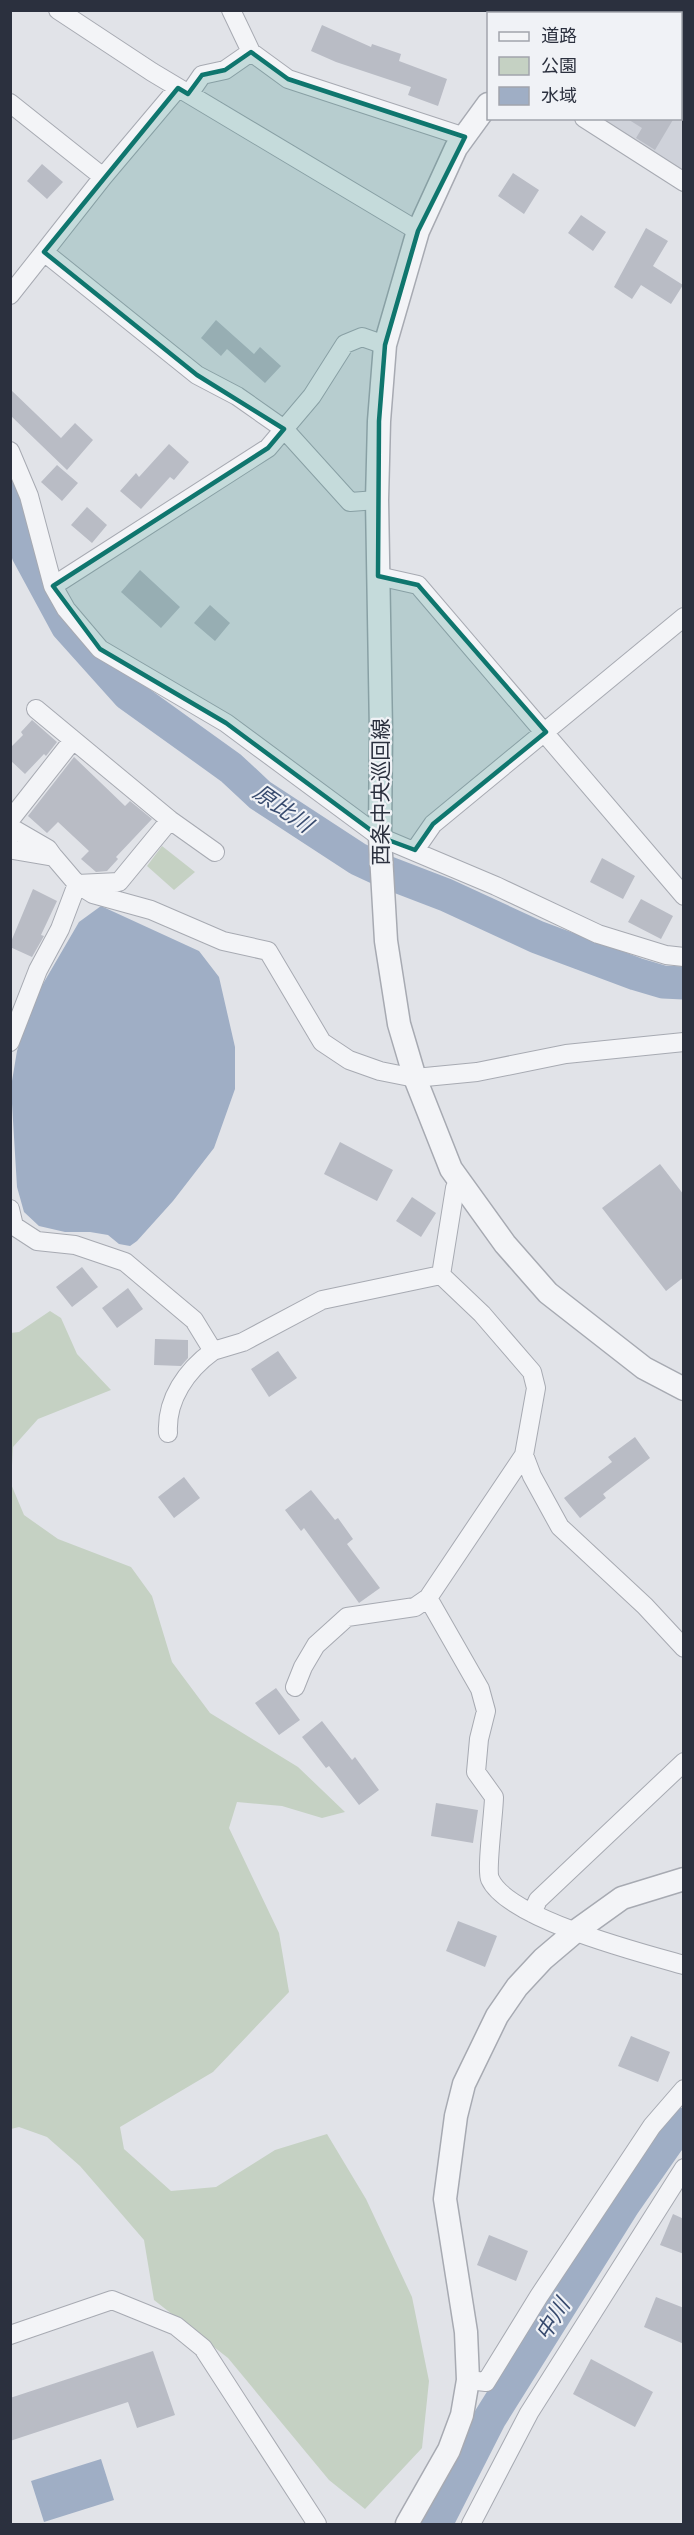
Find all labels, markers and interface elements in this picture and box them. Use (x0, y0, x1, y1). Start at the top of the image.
legend (487, 12, 682, 120)
text: 道路 (541, 25, 577, 46)
text: 公園 (541, 55, 577, 76)
text: 水域 (541, 85, 577, 106)
street label: 西条中央巡回線 (368, 719, 393, 866)
water label: 原比川 (249, 778, 319, 839)
water label: 中川 (529, 2292, 576, 2345)

